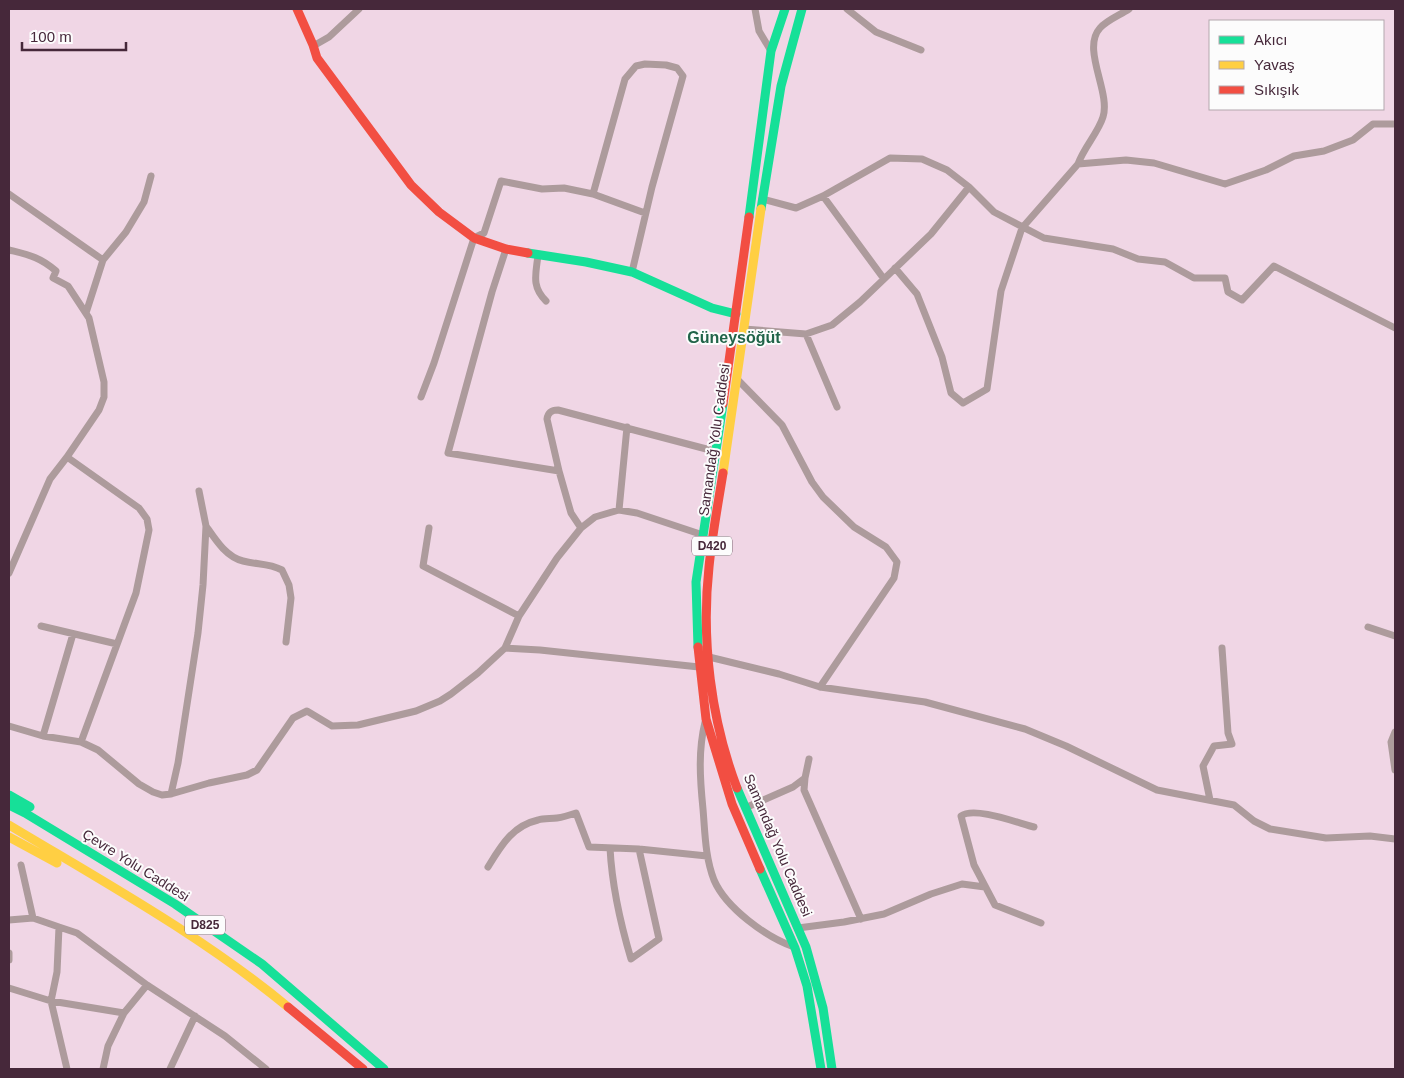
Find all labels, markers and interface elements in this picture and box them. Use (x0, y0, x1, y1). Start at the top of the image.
scale bar (22, 20, 126, 52)
legend (1209, 20, 1384, 110)
text: 100 m (30, 28, 72, 45)
text: Akıcı (1254, 31, 1287, 48)
text: Yavaş (1254, 56, 1295, 73)
text: Sıkışık (1254, 81, 1300, 98)
district label: Güneysöğüt (687, 329, 781, 346)
street label: Samandağ Yolu Caddesi (695, 363, 733, 517)
road number: D420 (692, 536, 732, 556)
street label: Samandağ Yolu Caddesi (741, 771, 815, 919)
street label: Çevre Yolu Caddesi (80, 826, 192, 904)
road number: D825 (185, 916, 225, 934)

